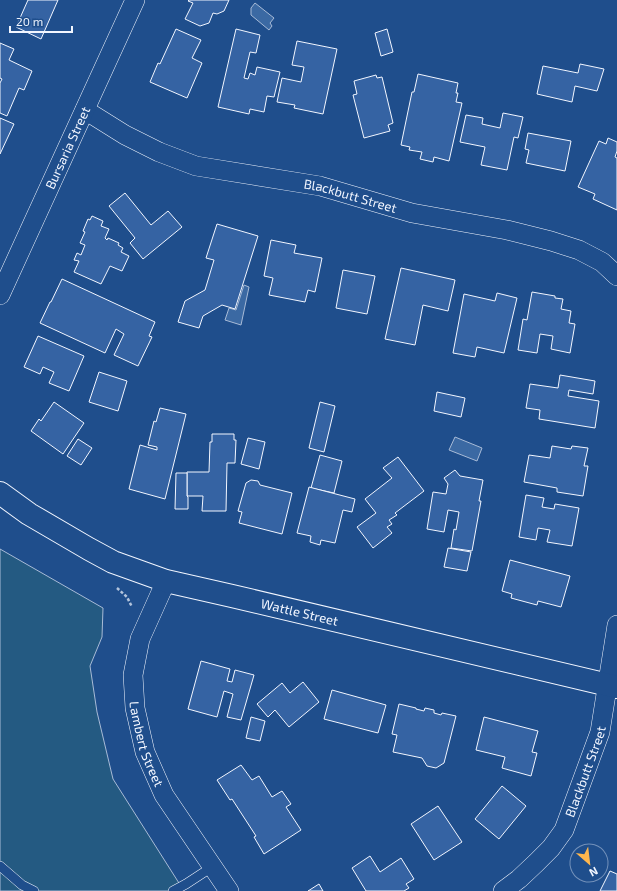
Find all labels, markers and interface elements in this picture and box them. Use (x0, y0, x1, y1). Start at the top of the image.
scale bar (10, 8, 72, 34)
text: 20 m (16, 14, 43, 28)
street label: Bursaria Street (42, 104, 93, 192)
street label: Blackbutt Street (303, 176, 399, 216)
street label: Wattle Street (259, 595, 340, 629)
street label: Lambert Street (127, 701, 167, 789)
street label: Blackbutt Street (561, 725, 609, 819)
north arrow (569, 843, 609, 883)
text: N (587, 865, 600, 880)

